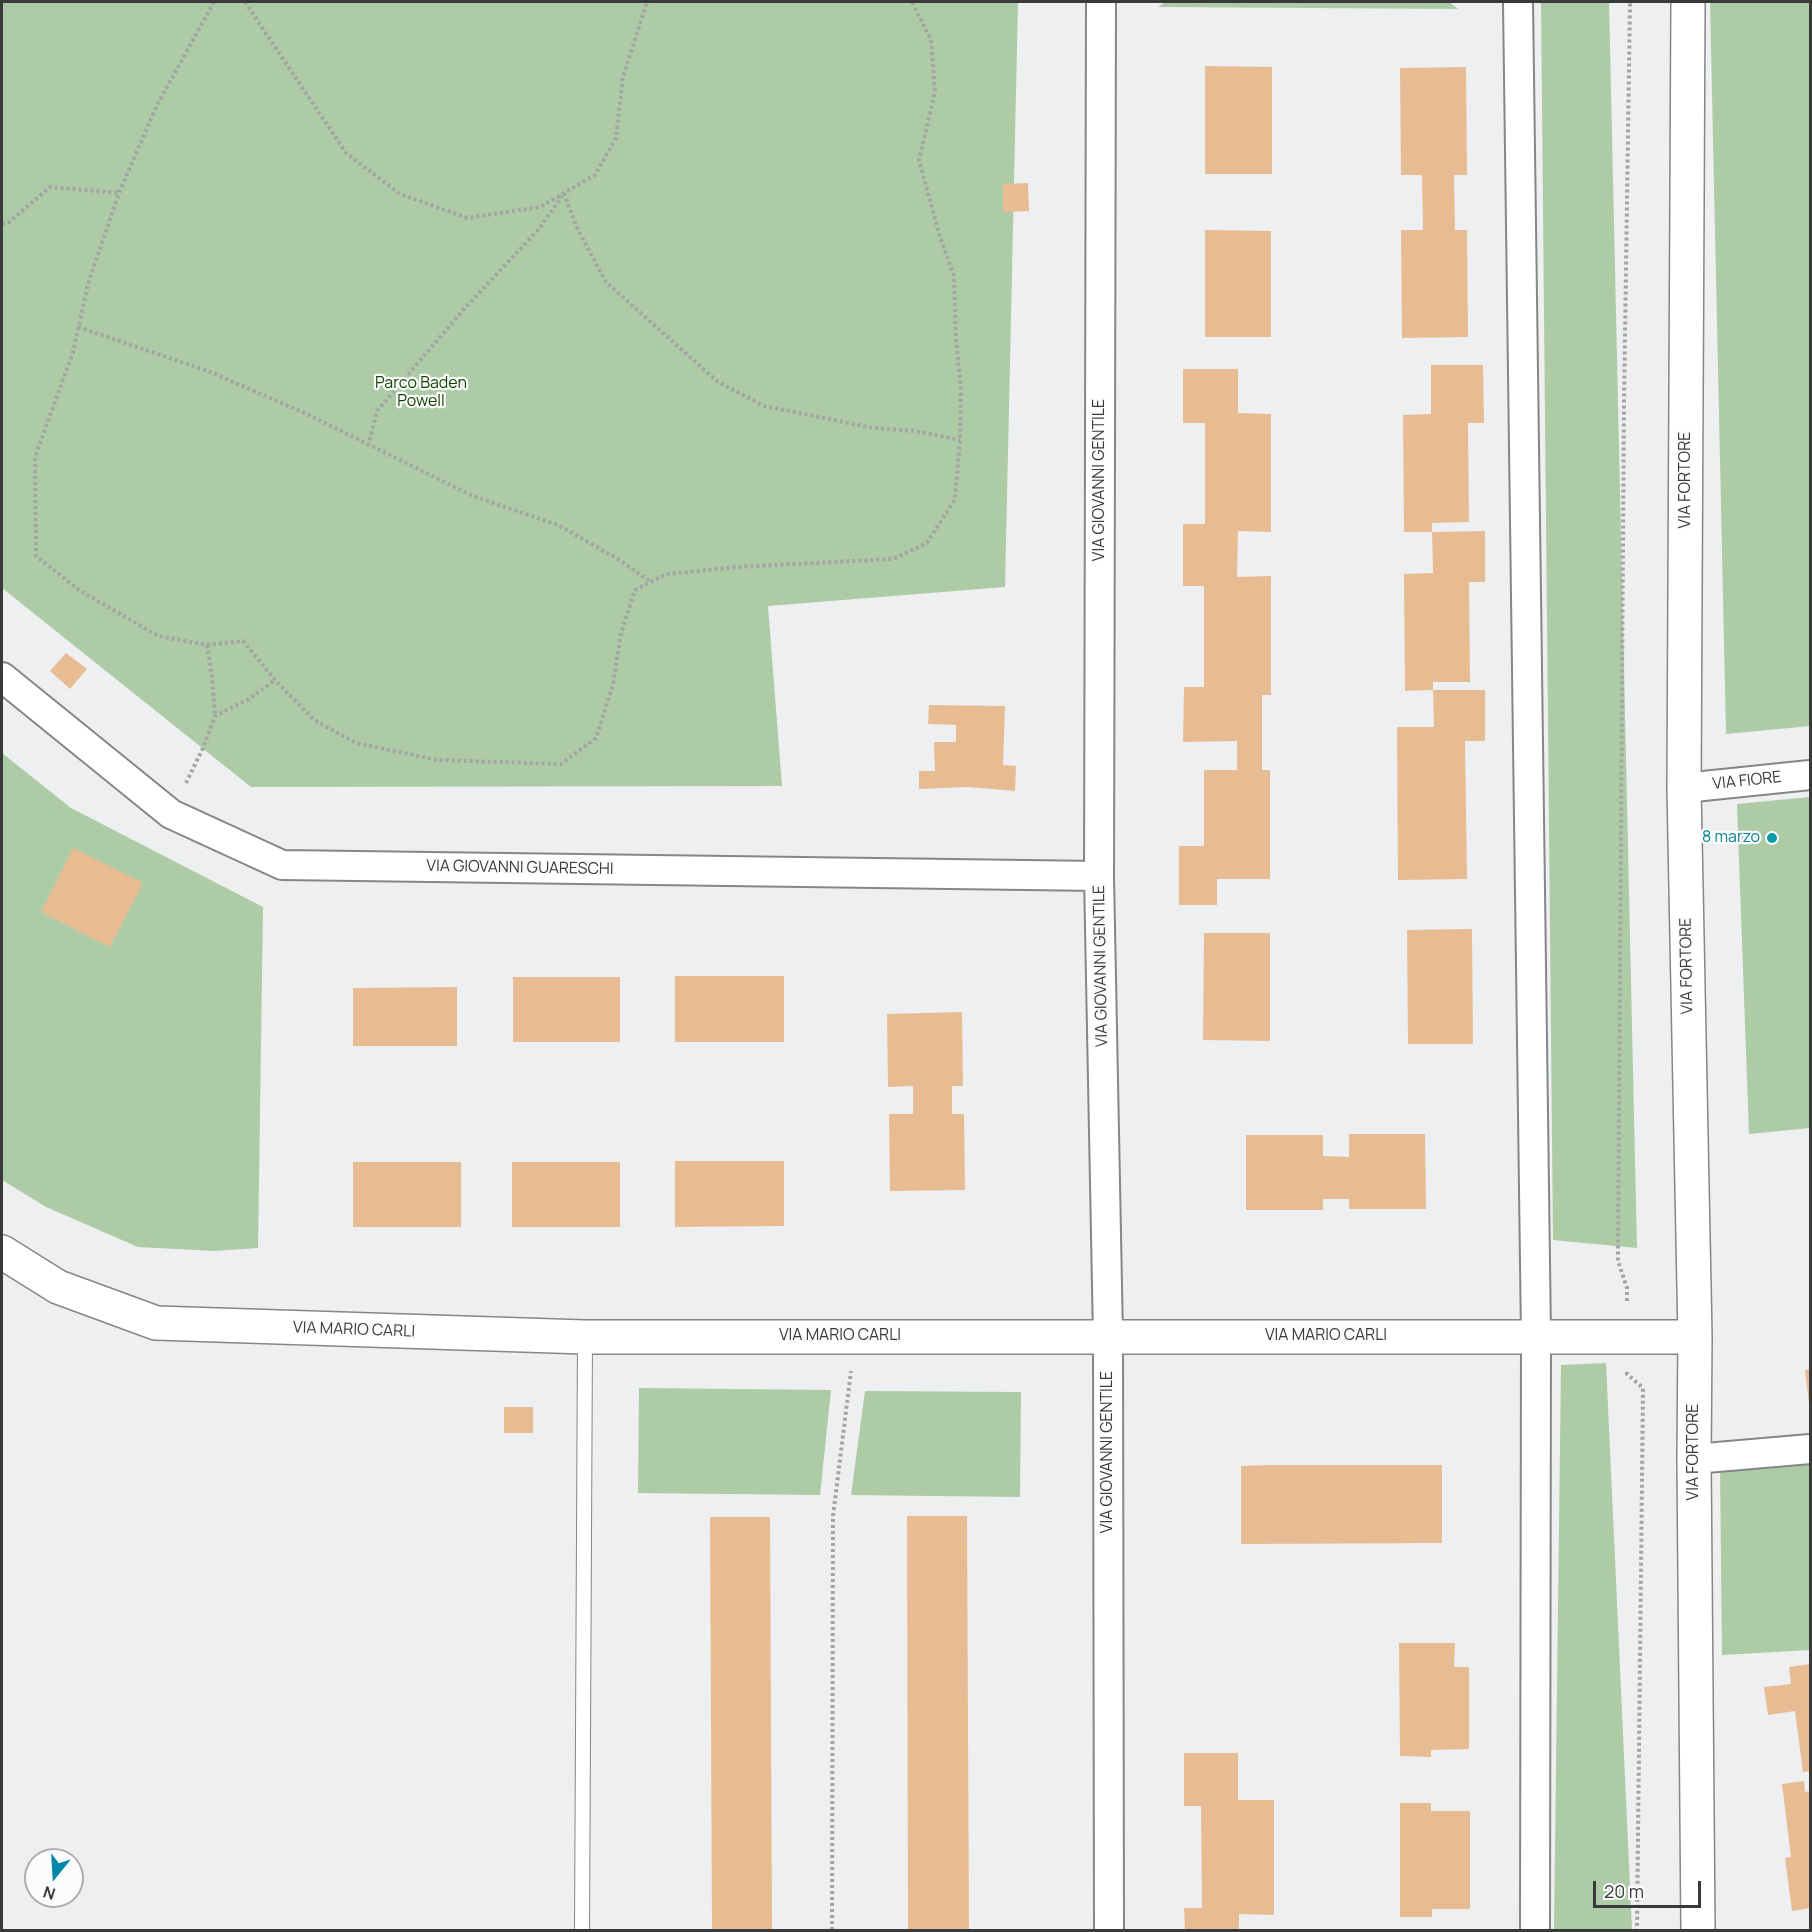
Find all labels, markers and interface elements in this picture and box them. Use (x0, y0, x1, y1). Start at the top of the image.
park label: Parco Baden Powell (375, 374, 467, 412)
street label: VIA GIOVANNI GENTILE (1090, 399, 1110, 561)
street label: VIA FORTORE (1676, 432, 1696, 528)
street label: VIA FIORE (1712, 768, 1782, 794)
place label: 8 marzo (1702, 828, 1760, 848)
marker: 8 marzo (1765, 831, 1779, 845)
street label: VIA GIOVANNI GUARESCHI (426, 857, 614, 879)
street label: VIA GIOVANNI GENTILE (1090, 885, 1112, 1047)
street label: VIA FORTORE (1677, 917, 1697, 1015)
street label: VIA MARIO CARLI (293, 1318, 415, 1342)
street label: VIA MARIO CARLI (779, 1326, 901, 1346)
street label: VIA MARIO CARLI (1265, 1326, 1387, 1346)
street label: VIA GIOVANNI GENTILE (1098, 1371, 1118, 1533)
street label: VIA FORTORE (1684, 1404, 1704, 1500)
north arrow (24, 1848, 84, 1908)
scale bar (1596, 1869, 1704, 1907)
text: 20 m (1604, 1879, 1644, 1903)
text: N (40, 1881, 58, 1905)

